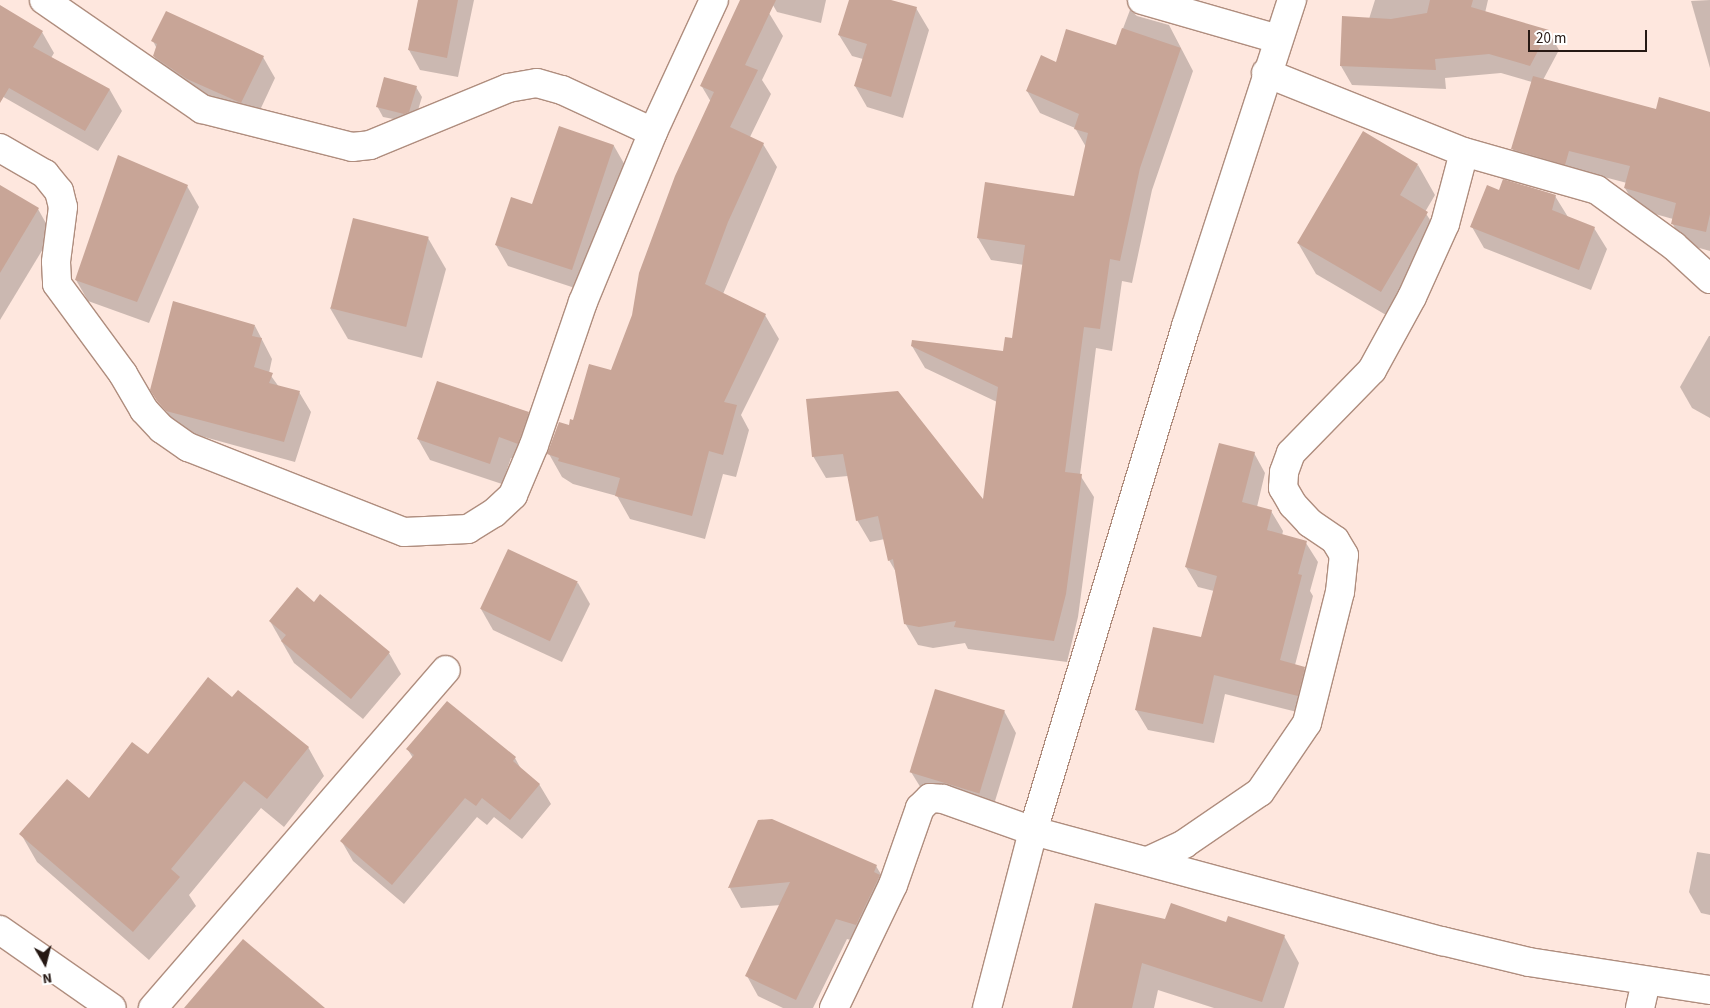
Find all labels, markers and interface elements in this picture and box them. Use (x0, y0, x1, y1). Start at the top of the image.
scale bar (1530, 20, 1649, 52)
text: 20 m (1536, 28, 1566, 49)
north arrow (20, 938, 70, 988)
text: N (41, 967, 53, 988)

